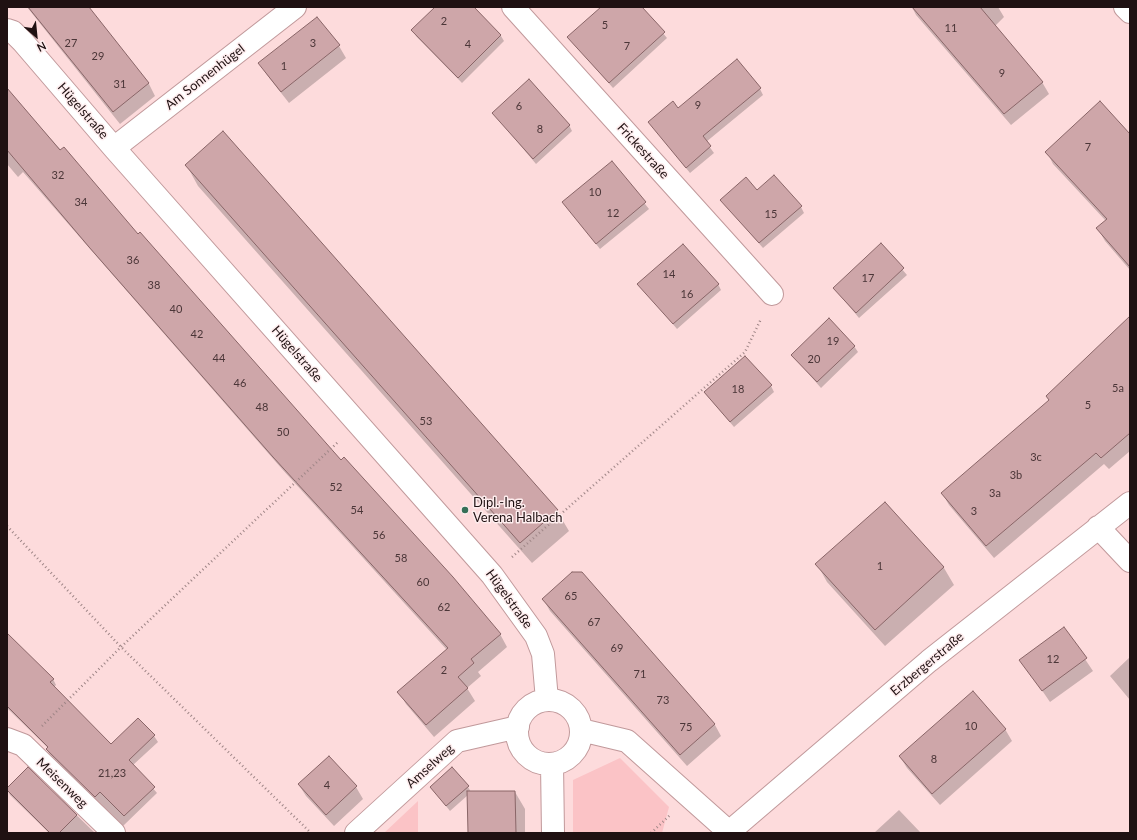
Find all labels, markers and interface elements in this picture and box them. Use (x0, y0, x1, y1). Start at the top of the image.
house number: 2 (441, 14, 447, 28)
north arrow (16, 16, 56, 56)
house number: 5 (602, 18, 608, 32)
house number: 11 (945, 21, 957, 35)
house number: 27 (65, 36, 77, 50)
house number: 3 (310, 36, 316, 50)
house number: 4 (465, 37, 471, 51)
text: N (35, 39, 48, 55)
house number: 7 (624, 39, 630, 53)
street label: Am Sonnenhügel (162, 41, 248, 113)
house number: 29 (92, 49, 104, 63)
house number: 1 (281, 59, 287, 73)
house number: 9 (999, 66, 1005, 80)
house number: 31 (114, 77, 126, 91)
street label: Hügelstraße (54, 80, 112, 142)
house number: 9 (695, 98, 701, 112)
house number: 6 (516, 99, 522, 113)
street label: Frickestraße (614, 120, 672, 182)
house number: 8 (537, 122, 543, 136)
house number: 7 (1085, 140, 1091, 154)
house number: 32 (52, 168, 64, 182)
house number: 10 (589, 185, 601, 199)
house number: 34 (75, 195, 87, 209)
house number: 12 (607, 206, 619, 220)
house number: 15 (765, 207, 777, 221)
house number: 36 (127, 253, 139, 267)
house number: 14 (663, 267, 675, 281)
house number: 17 (862, 271, 874, 285)
house number: 38 (148, 278, 160, 292)
house number: 16 (681, 287, 693, 301)
house number: 40 (170, 302, 182, 316)
street label: Hügelstraße (268, 323, 326, 385)
house number: 42 (191, 327, 203, 341)
house number: 19 (827, 334, 839, 348)
house number: 44 (213, 351, 225, 365)
house number: 20 (808, 352, 820, 366)
house number: 46 (234, 376, 246, 390)
house number: 5a (1112, 381, 1124, 395)
house number: 18 (732, 382, 744, 396)
house number: 5 (1085, 398, 1091, 412)
house number: 48 (256, 400, 268, 414)
house number: 53 (420, 414, 432, 428)
house number: 50 (277, 425, 289, 439)
house number: 3c (1030, 450, 1042, 464)
house number: 3b (1010, 468, 1022, 482)
house number: 52 (330, 480, 342, 494)
house number: 3a (989, 486, 1001, 500)
place label: Dipl.-Ing. Verena Halbach (473, 495, 563, 526)
house number: 54 (351, 503, 363, 517)
house number: 3 (971, 504, 977, 518)
marker: Dipl.-Ing. Verena Halbach (460, 505, 470, 515)
house number: 56 (373, 528, 385, 542)
house number: 58 (395, 551, 407, 565)
house number: 1 (877, 559, 883, 573)
street label: Hügelstraße (482, 566, 536, 632)
house number: 60 (417, 575, 429, 589)
house number: 65 (565, 589, 577, 603)
house number: 62 (438, 600, 450, 614)
house number: 67 (588, 615, 600, 629)
street label: Erzbergerstraße (887, 629, 967, 699)
house number: 69 (611, 641, 623, 655)
house number: 12 (1047, 652, 1059, 666)
house number: 2 (441, 663, 447, 677)
house number: 71 (634, 667, 646, 681)
house number: 73 (657, 693, 669, 707)
house number: 10 (965, 719, 977, 733)
house number: 75 (680, 720, 692, 734)
street label: Amselweg (403, 741, 457, 791)
house number: 8 (931, 752, 937, 766)
street label: Meisenweg (33, 755, 91, 811)
house number: 21,23 (98, 766, 126, 780)
house number: 4 (324, 778, 330, 792)

